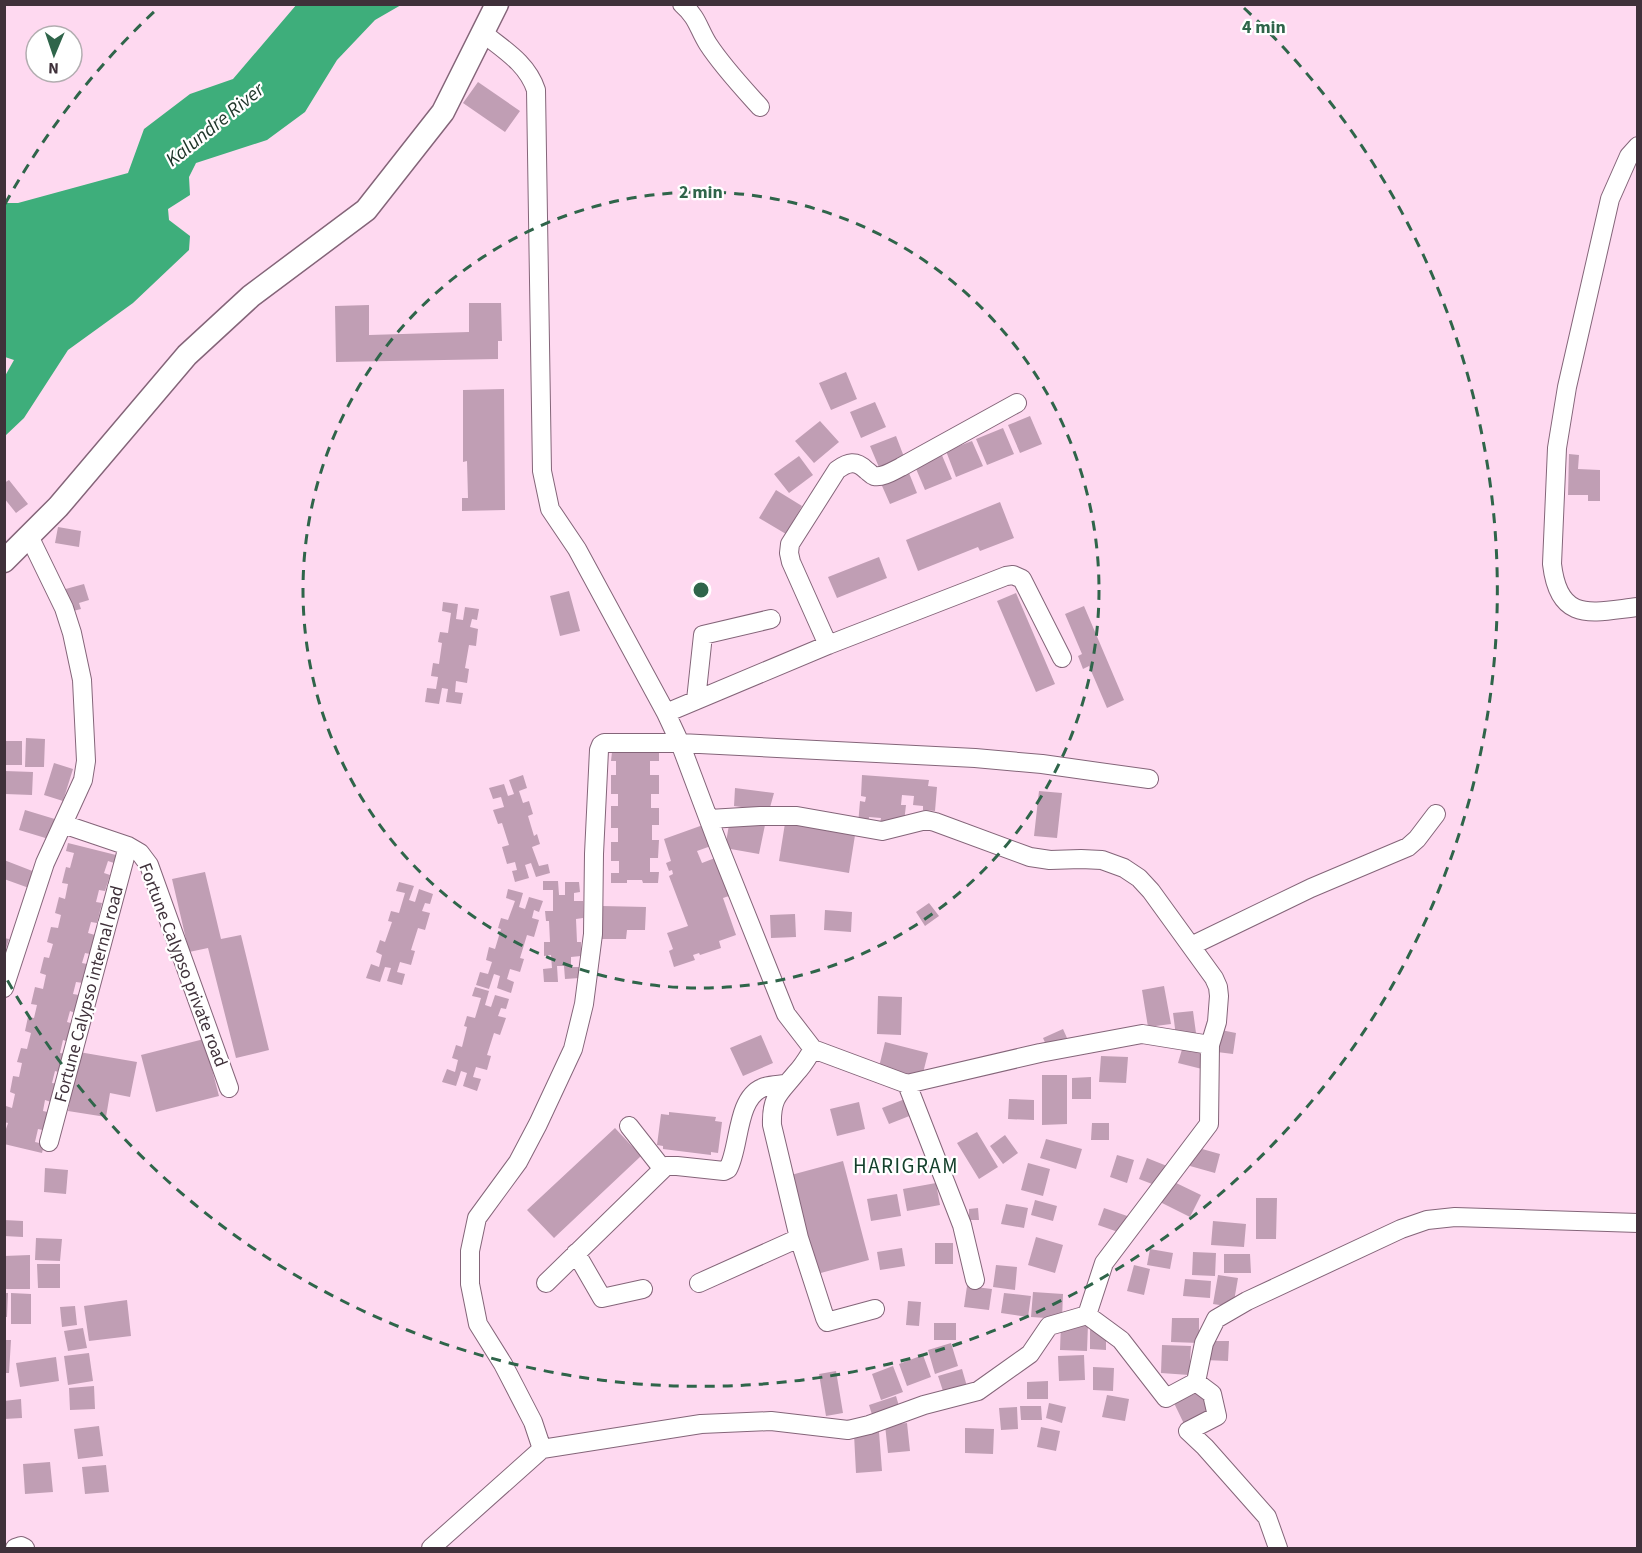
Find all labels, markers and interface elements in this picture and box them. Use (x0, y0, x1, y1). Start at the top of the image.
text: 4 min (1242, 15, 1286, 40)
north arrow (24, 24, 84, 84)
text: N (48, 57, 59, 79)
water label: Kalundre River (160, 76, 271, 174)
text: 2 min (679, 180, 723, 205)
centre of rings (691, 580, 711, 600)
street label: Fortune Calypso private road (133, 859, 233, 1071)
street label: Fortune Calypso internal road (48, 883, 130, 1105)
district label: HARIGRAM (853, 1151, 959, 1181)

